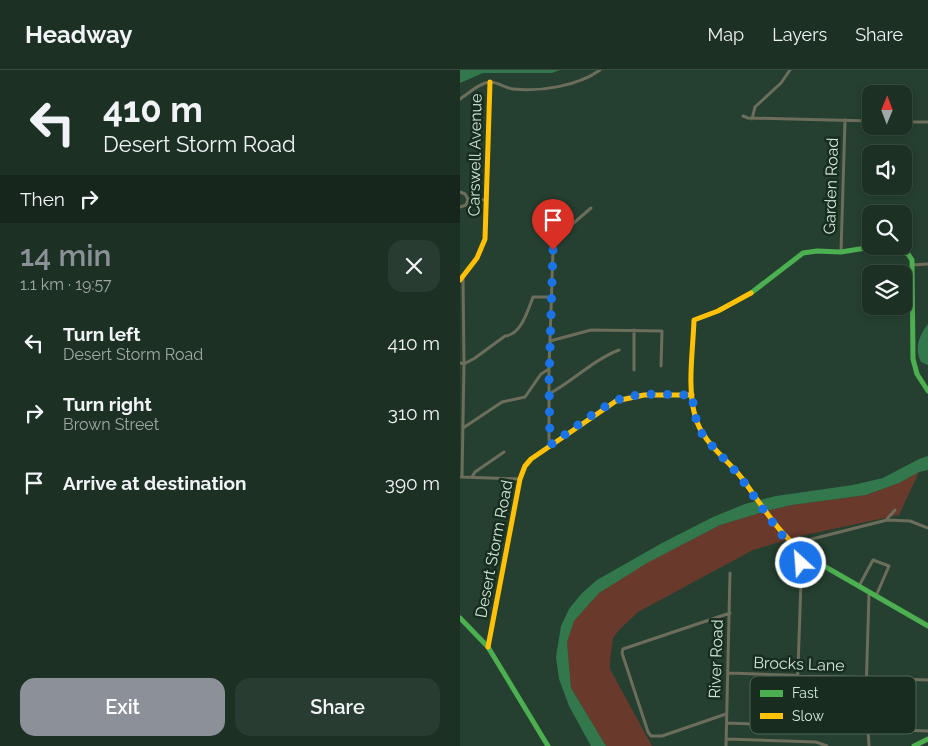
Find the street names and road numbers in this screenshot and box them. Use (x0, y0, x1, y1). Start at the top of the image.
street label: Carswell Avenue (464, 93, 486, 217)
street label: Garden Road (820, 137, 842, 235)
street label: Desert Storm Road (471, 478, 517, 620)
street label: River Road (705, 619, 727, 699)
street label: Brocks Lane (753, 653, 845, 675)

